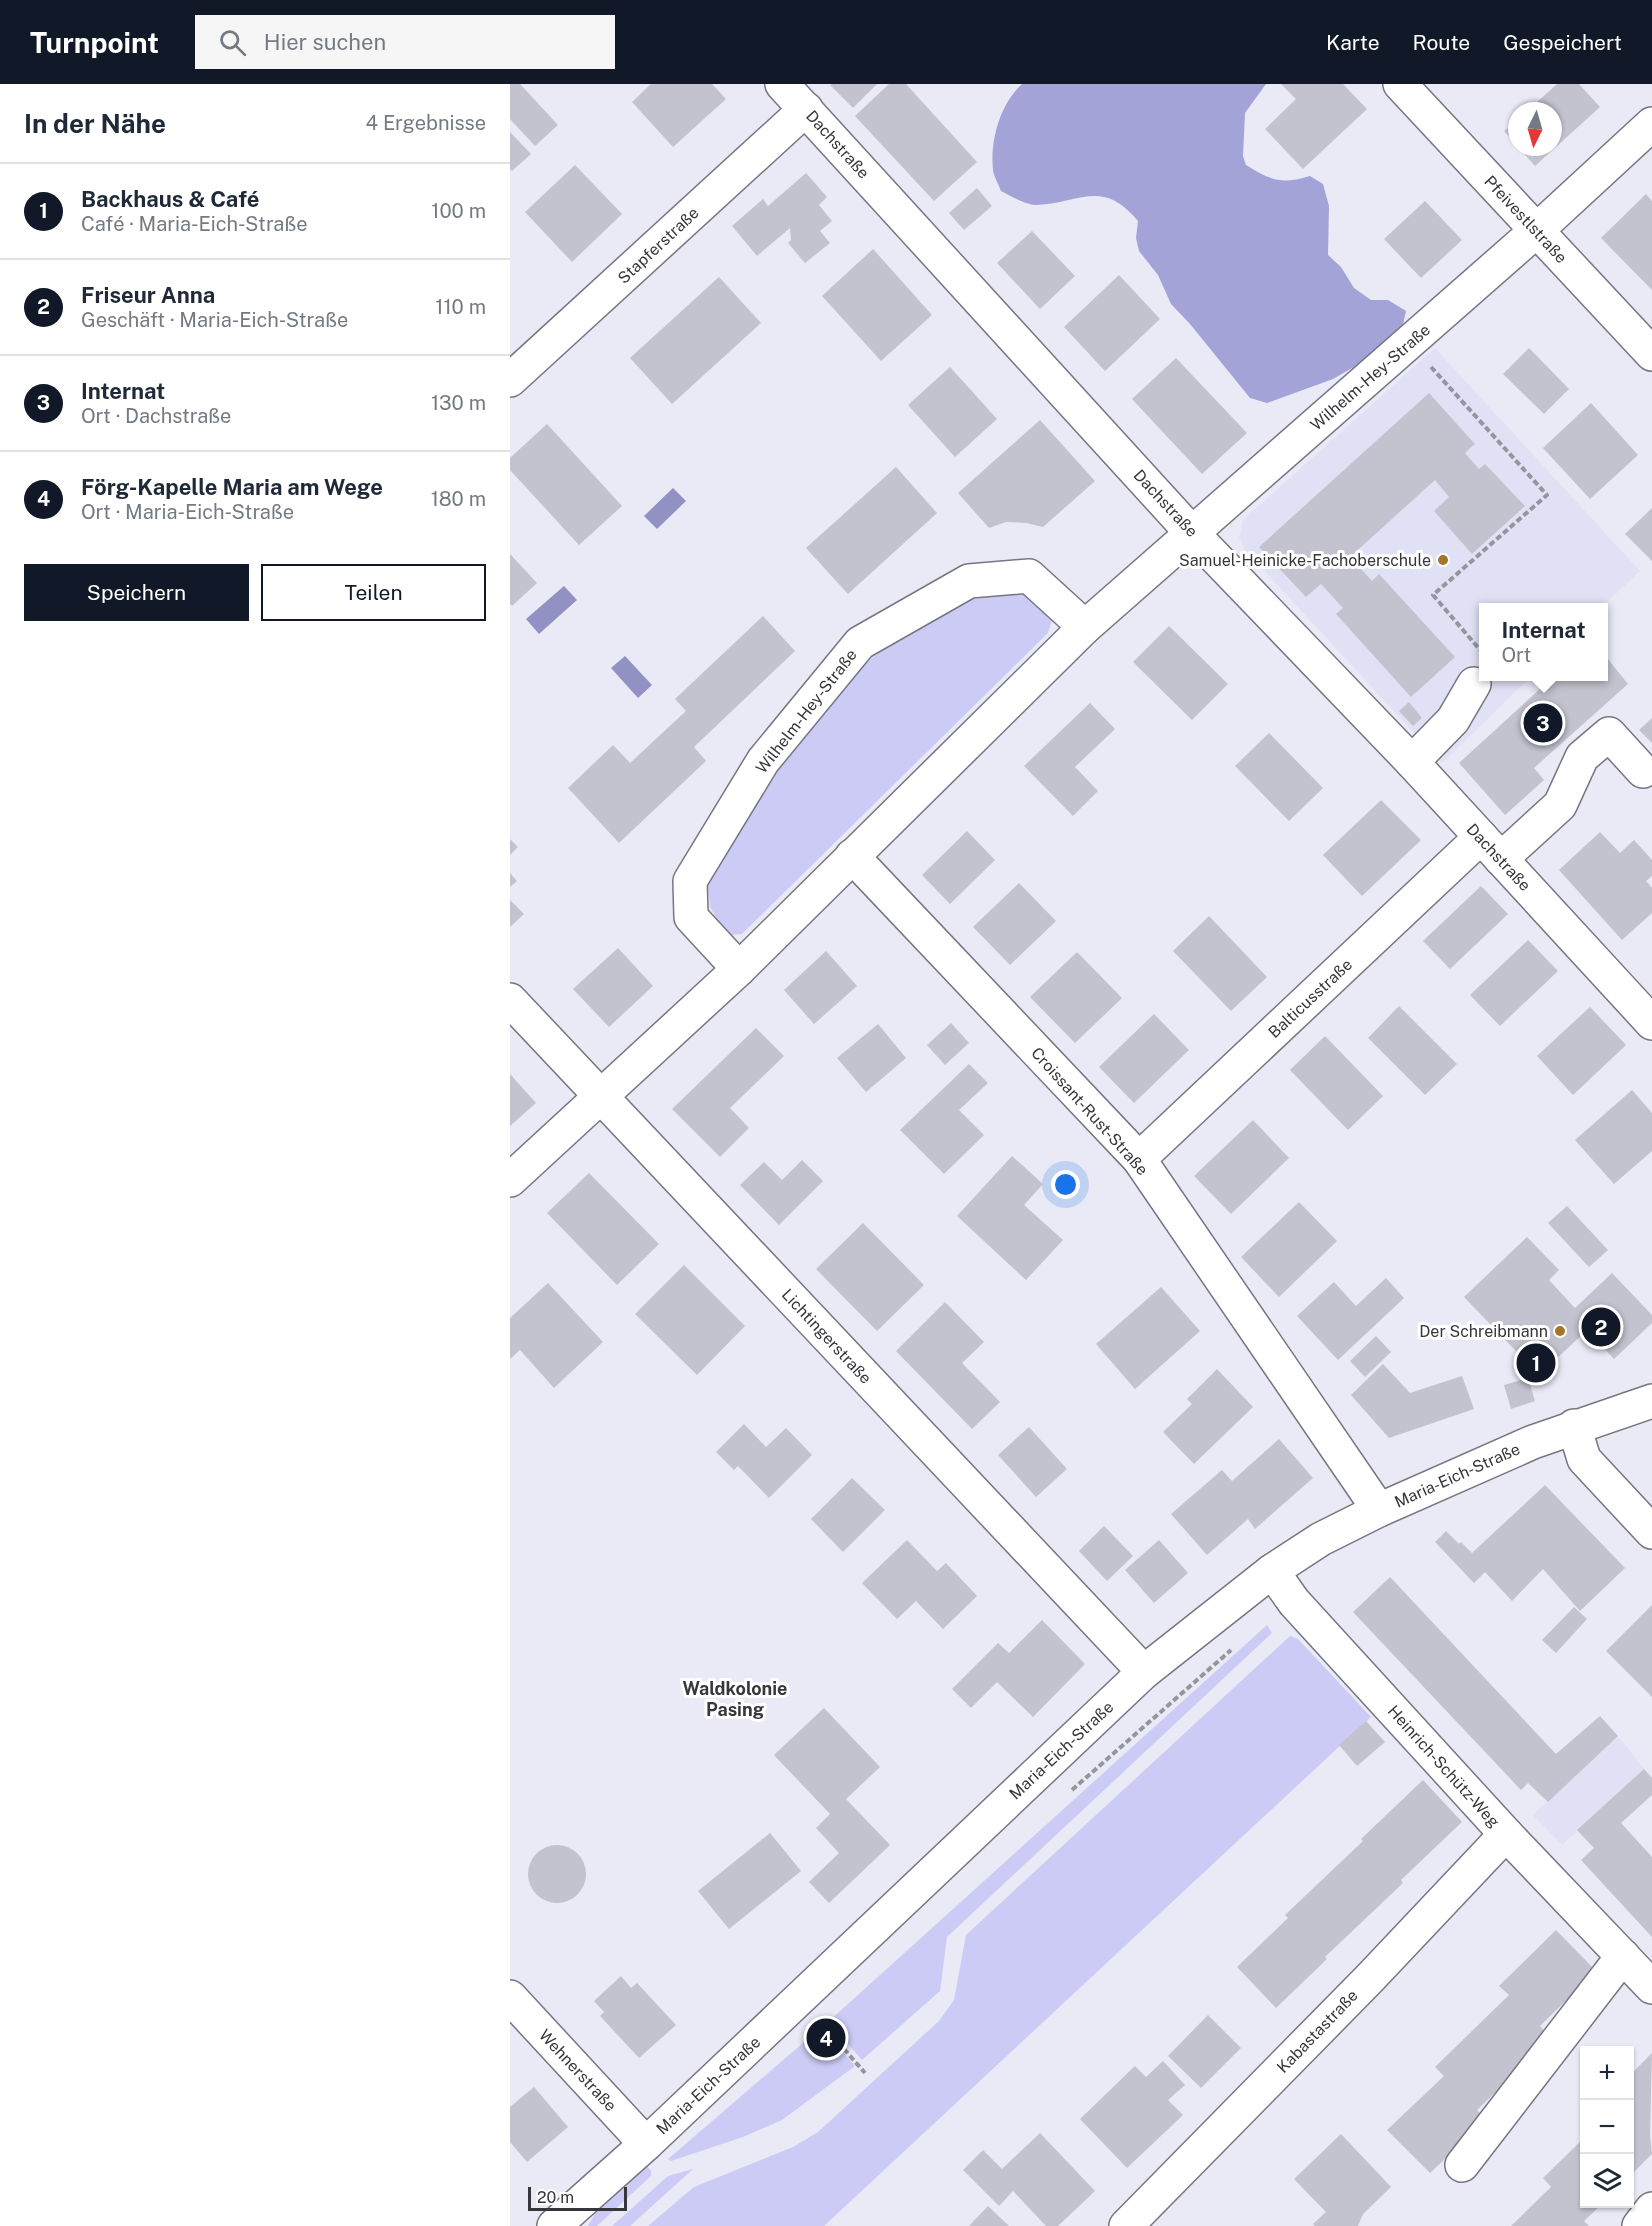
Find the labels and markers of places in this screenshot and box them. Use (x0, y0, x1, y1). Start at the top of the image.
place label: Samuel-Heinicke-Fachoberschule (1179, 551, 1431, 570)
marker: Samuel-Heinicke-Fachoberschule (1436, 553, 1450, 567)
pin: 3 (1524, 700, 1562, 746)
pin: 2 (1582, 1304, 1620, 1350)
place label: Der Schreibmann (1419, 1322, 1548, 1341)
marker: Der Schreibmann (1553, 1324, 1567, 1338)
pin: 1 (1516, 1340, 1556, 1386)
pin: 4 (806, 2016, 846, 2060)

